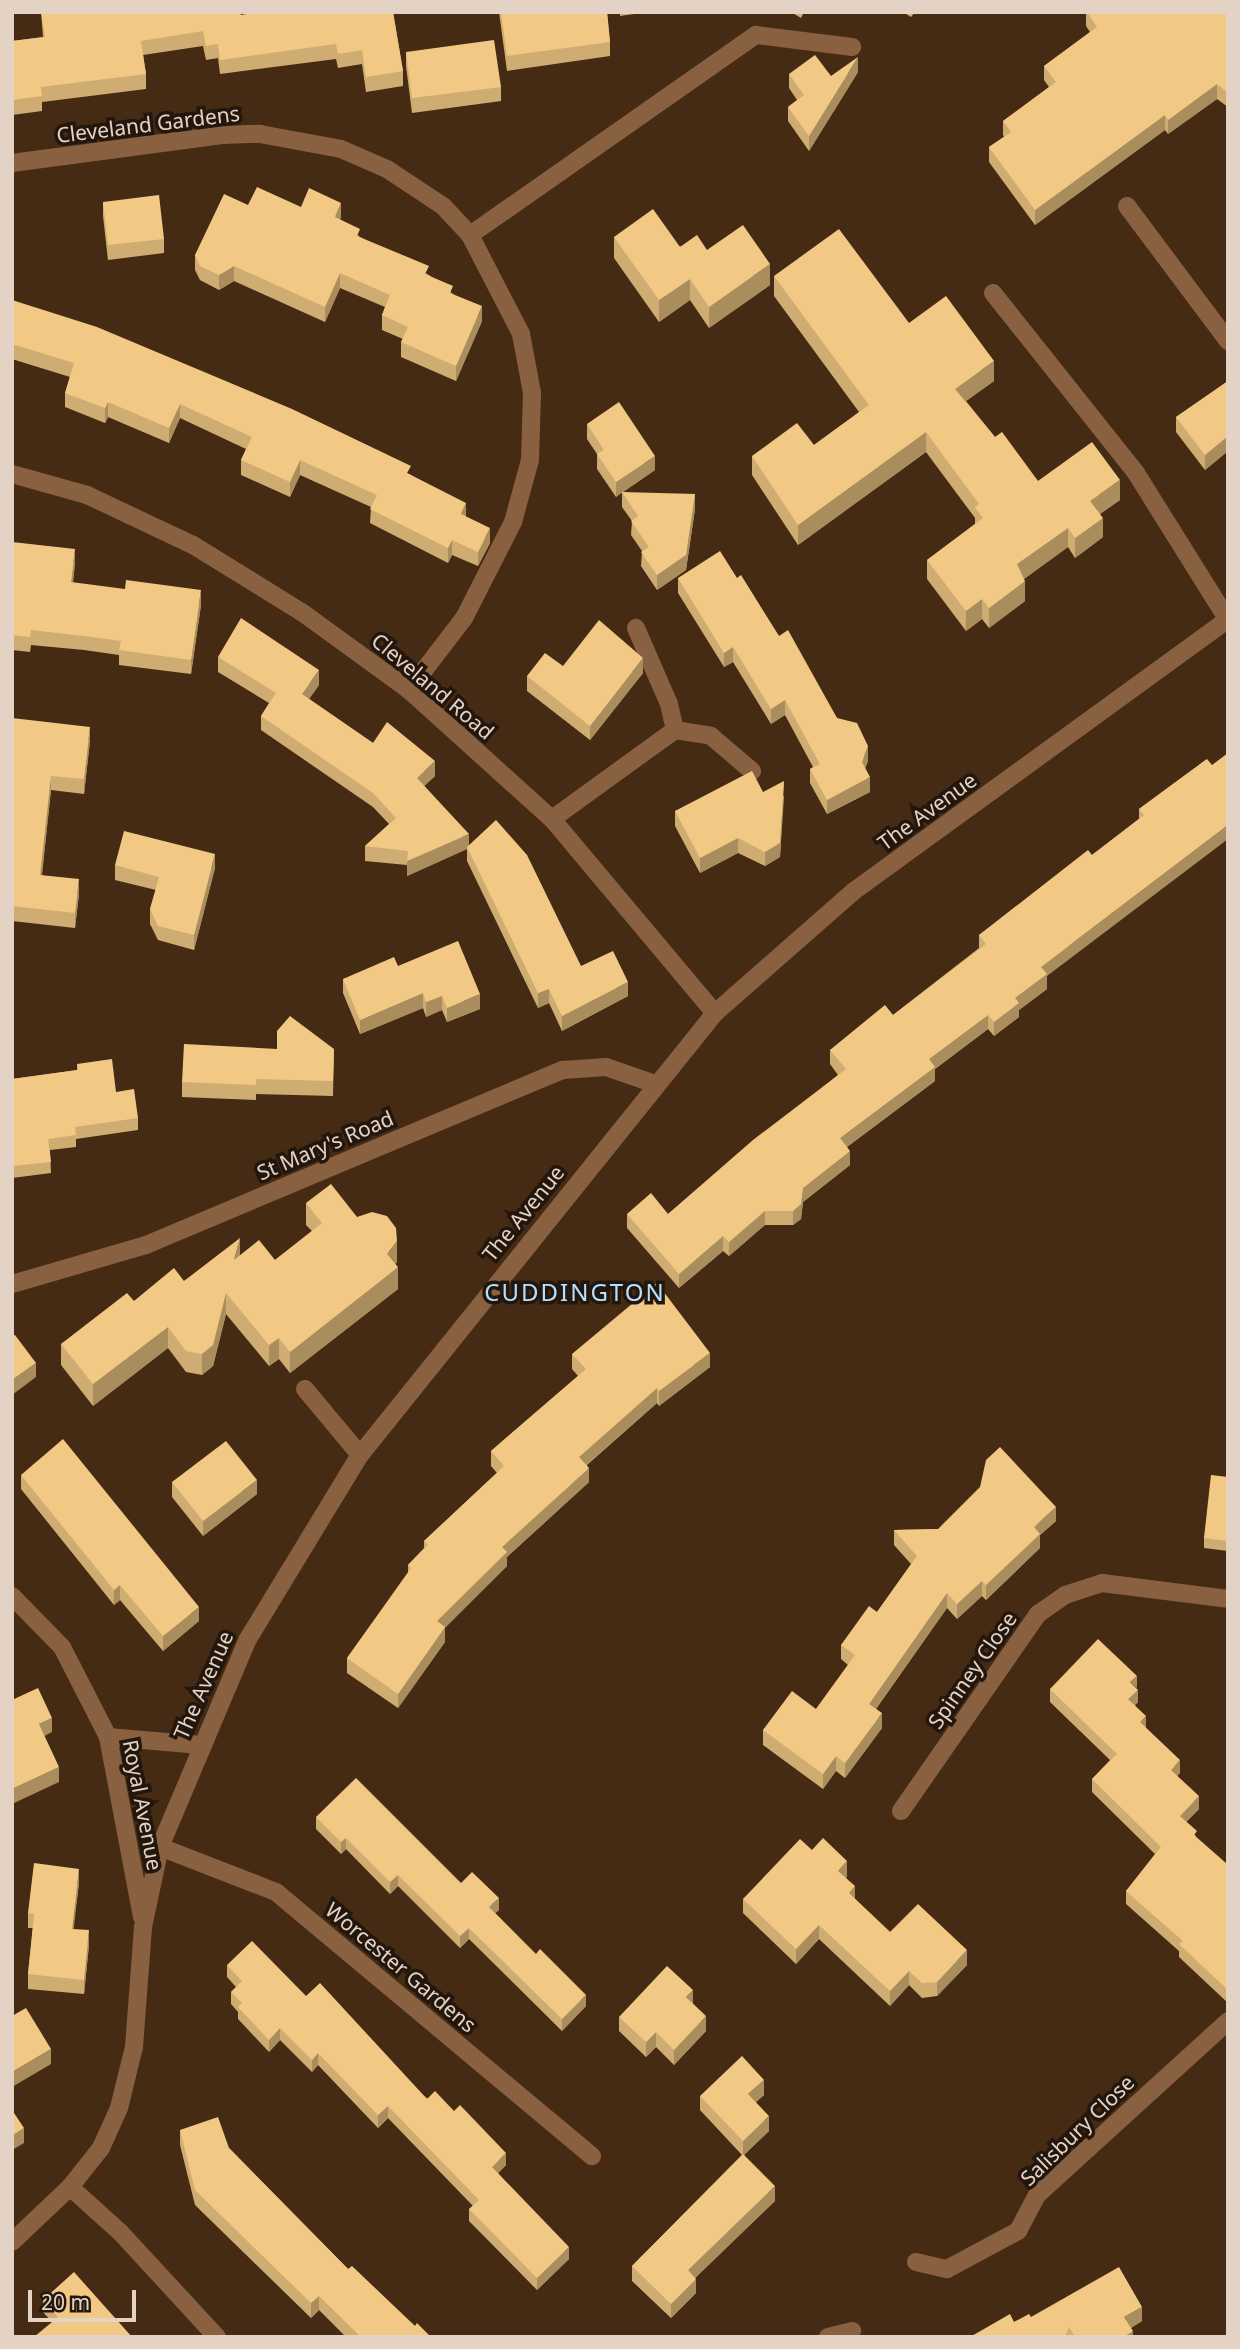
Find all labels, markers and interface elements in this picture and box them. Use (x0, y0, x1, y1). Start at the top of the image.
street label: Cleveland Gardens (55, 100, 241, 148)
street label: Cleveland Road (367, 628, 499, 744)
street label: The Avenue (873, 767, 981, 855)
street label: St Mary's Road (253, 1105, 397, 1185)
street label: The Avenue (477, 1160, 569, 1266)
district label: CUDDINGTON (486, 1278, 664, 1306)
street label: Spinney Close (922, 1607, 1022, 1733)
street label: The Avenue (168, 1627, 238, 1743)
street label: Royal Avenue (118, 1738, 168, 1872)
street label: Worcester Gardens (321, 1897, 481, 2037)
street label: Salisbury Close (1015, 2069, 1139, 2191)
scale bar (32, 2276, 140, 2320)
text: 20 m (41, 2288, 90, 2316)

